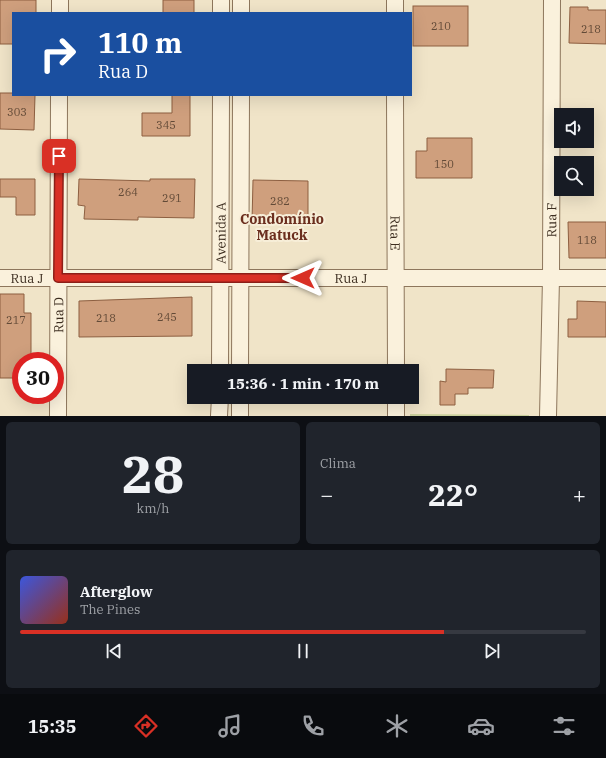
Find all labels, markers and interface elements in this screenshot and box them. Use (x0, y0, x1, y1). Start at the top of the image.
house number: 210 (431, 19, 451, 33)
house number: 218 (581, 22, 601, 36)
text: 110 m (98, 24, 182, 61)
icon: right (32, 28, 84, 80)
text: Rua D (98, 60, 148, 83)
house number: 303 (7, 105, 27, 119)
map controls (554, 108, 594, 196)
button: sound (554, 108, 594, 148)
house number: 345 (156, 118, 176, 132)
pin (42, 139, 76, 173)
icon: arrive (48, 145, 70, 167)
button: search (554, 156, 594, 196)
house number: 150 (434, 157, 454, 171)
house number: 264 (118, 185, 138, 199)
house number: 291 (162, 191, 182, 205)
house number: 282 (270, 194, 290, 208)
street label: Avenida A (212, 202, 230, 264)
street label: Rua F (543, 202, 560, 238)
district label: Condomínio Matuck (240, 210, 324, 244)
street label: Rua E (386, 215, 404, 251)
house number: 118 (577, 233, 597, 247)
position arrow (282, 257, 324, 299)
street label: Rua J (11, 270, 43, 287)
street label: Rua J (335, 270, 367, 287)
street label: Rua D (50, 297, 67, 333)
house number: 245 (157, 310, 177, 324)
house number: 218 (96, 311, 116, 325)
house number: 217 (6, 313, 26, 327)
speed limit sign: 30 (12, 352, 64, 404)
text: 15:36 · 1 min · 170 m (227, 374, 379, 393)
text: 28 (122, 440, 184, 507)
text: Clima (320, 455, 356, 472)
text: 22° (428, 475, 478, 514)
text: − (320, 480, 333, 509)
text: + (573, 480, 586, 509)
text: km/h (137, 500, 169, 517)
text: Afterglow (80, 582, 153, 601)
text: The Pines (80, 601, 140, 618)
icon: previous (103, 640, 125, 662)
icon: pause (292, 640, 314, 662)
icon: next (481, 640, 503, 662)
icon: directions (132, 712, 160, 740)
icon: music (216, 712, 244, 740)
icon: phone (299, 712, 327, 740)
icon: climate (383, 712, 411, 740)
icon: car (467, 712, 495, 740)
icon: filters (550, 712, 578, 740)
text: 15:35 (28, 715, 76, 738)

